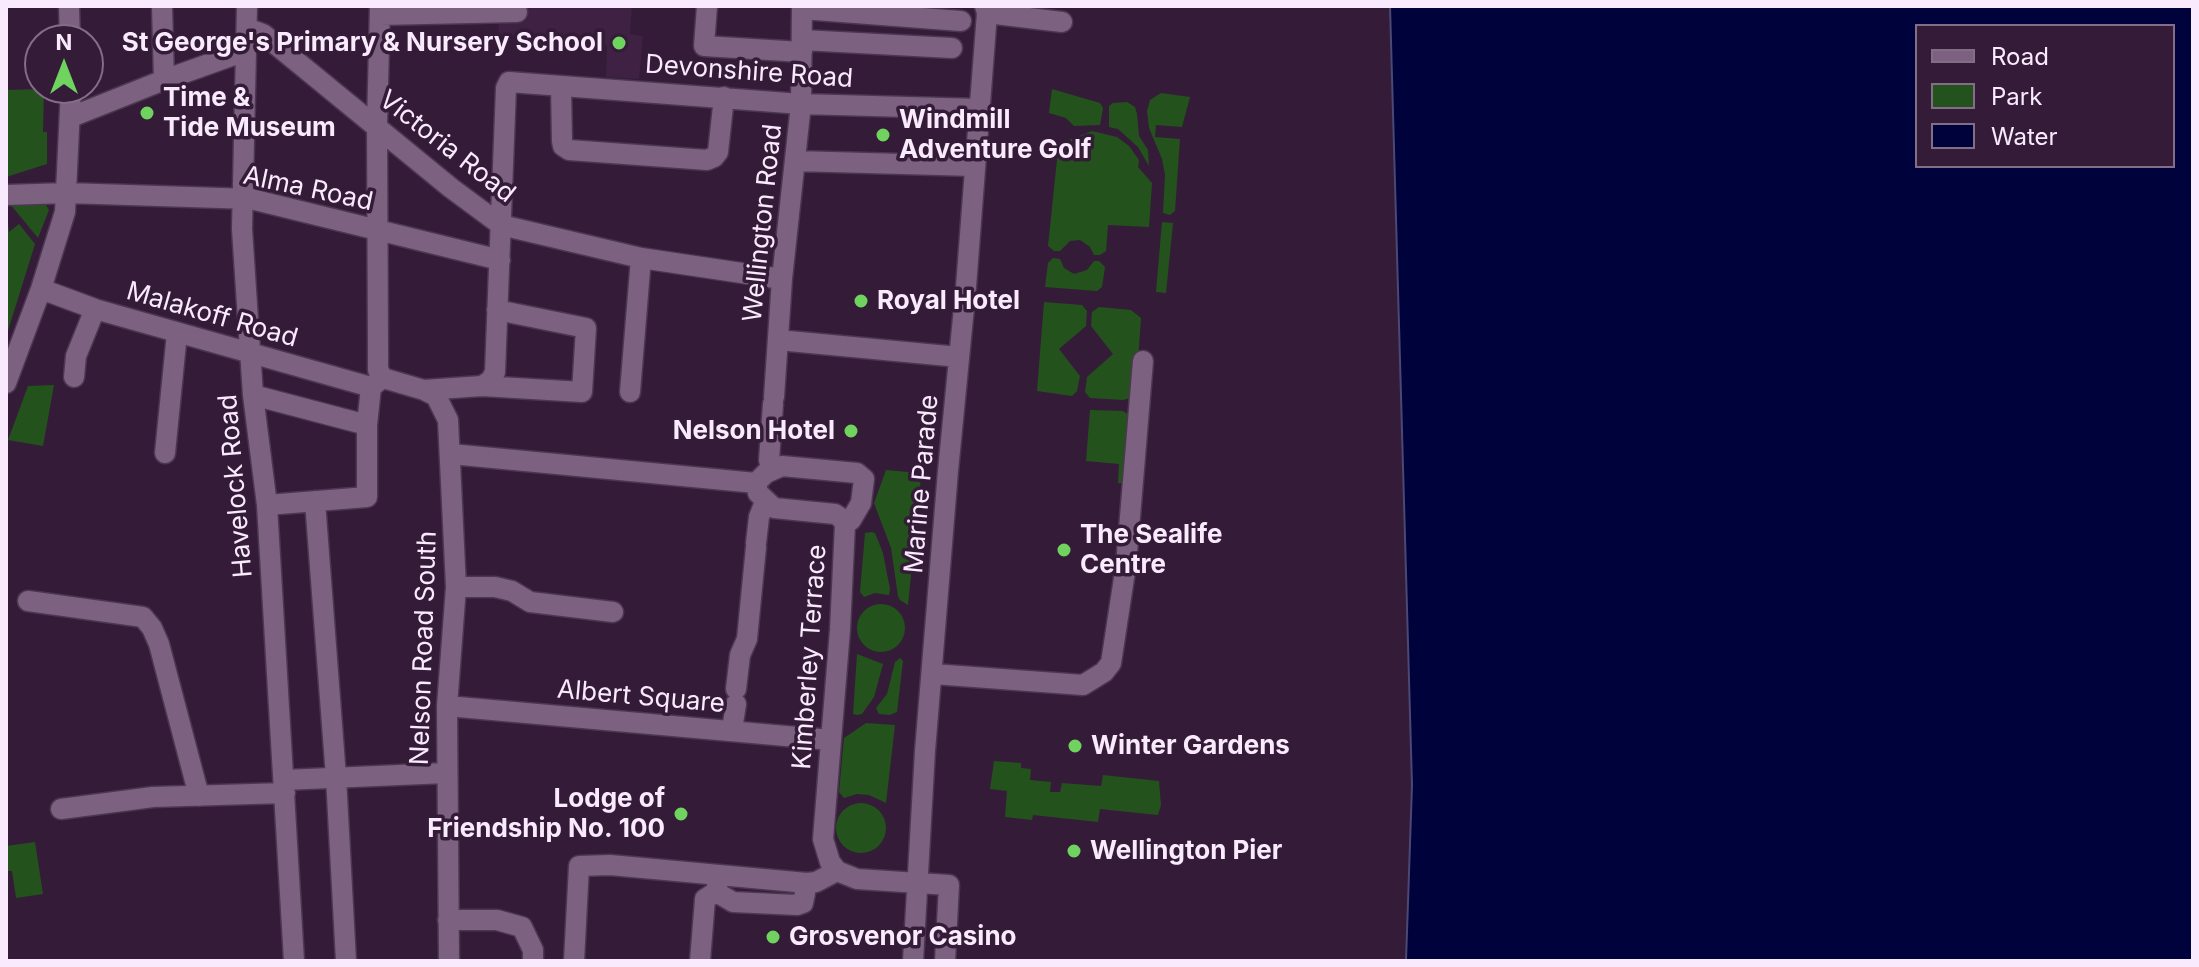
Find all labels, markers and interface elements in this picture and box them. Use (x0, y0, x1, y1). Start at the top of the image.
north arrow (24, 24, 104, 104)
legend (1915, 24, 2175, 168)
place label: St George's Primary & Nursery School (122, 27, 603, 59)
text: N (56, 29, 72, 55)
marker: St George's Primary & Nursery School (610, 34, 628, 52)
text: Road (1991, 42, 2049, 71)
street label: Devonshire Road (644, 49, 854, 95)
place label: Time & Tide Museum (163, 82, 336, 144)
text: Park (1991, 82, 2042, 111)
street label: Victoria Road (373, 84, 521, 210)
marker: Time & Tide Museum (138, 104, 156, 122)
place label: Windmill Adventure Golf (899, 104, 1091, 166)
street label: Wellington Road (737, 122, 789, 324)
text: Water (1991, 122, 2058, 151)
marker: Windmill Adventure Golf (874, 126, 892, 144)
street label: Alma Road (240, 160, 376, 218)
street label: Malakoff Road (123, 276, 301, 354)
place label: Royal Hotel (877, 285, 1020, 317)
marker: Royal Hotel (852, 292, 870, 310)
street label: Havelock Road (212, 393, 260, 579)
street label: Marine Parade (899, 393, 945, 575)
place label: Nelson Hotel (673, 415, 835, 447)
marker: Nelson Hotel (842, 422, 860, 440)
place label: The Sealife Centre (1080, 519, 1222, 580)
street label: Nelson Road South (404, 530, 444, 766)
marker: The Sealife Centre (1055, 541, 1073, 559)
street label: Kimberley Terrace (787, 543, 833, 771)
street label: Albert Square (556, 674, 726, 720)
place label: Winter Gardens (1091, 730, 1290, 762)
marker: Winter Gardens (1066, 737, 1084, 755)
place label: Lodge of Friendship No. 100 (427, 783, 665, 844)
marker: Lodge of Friendship No. 100 (672, 805, 690, 823)
place label: Wellington Pier (1090, 835, 1282, 867)
marker: Wellington Pier (1065, 842, 1083, 860)
place label: Grosvenor Casino (789, 921, 1017, 953)
marker: Grosvenor Casino (764, 928, 782, 946)

